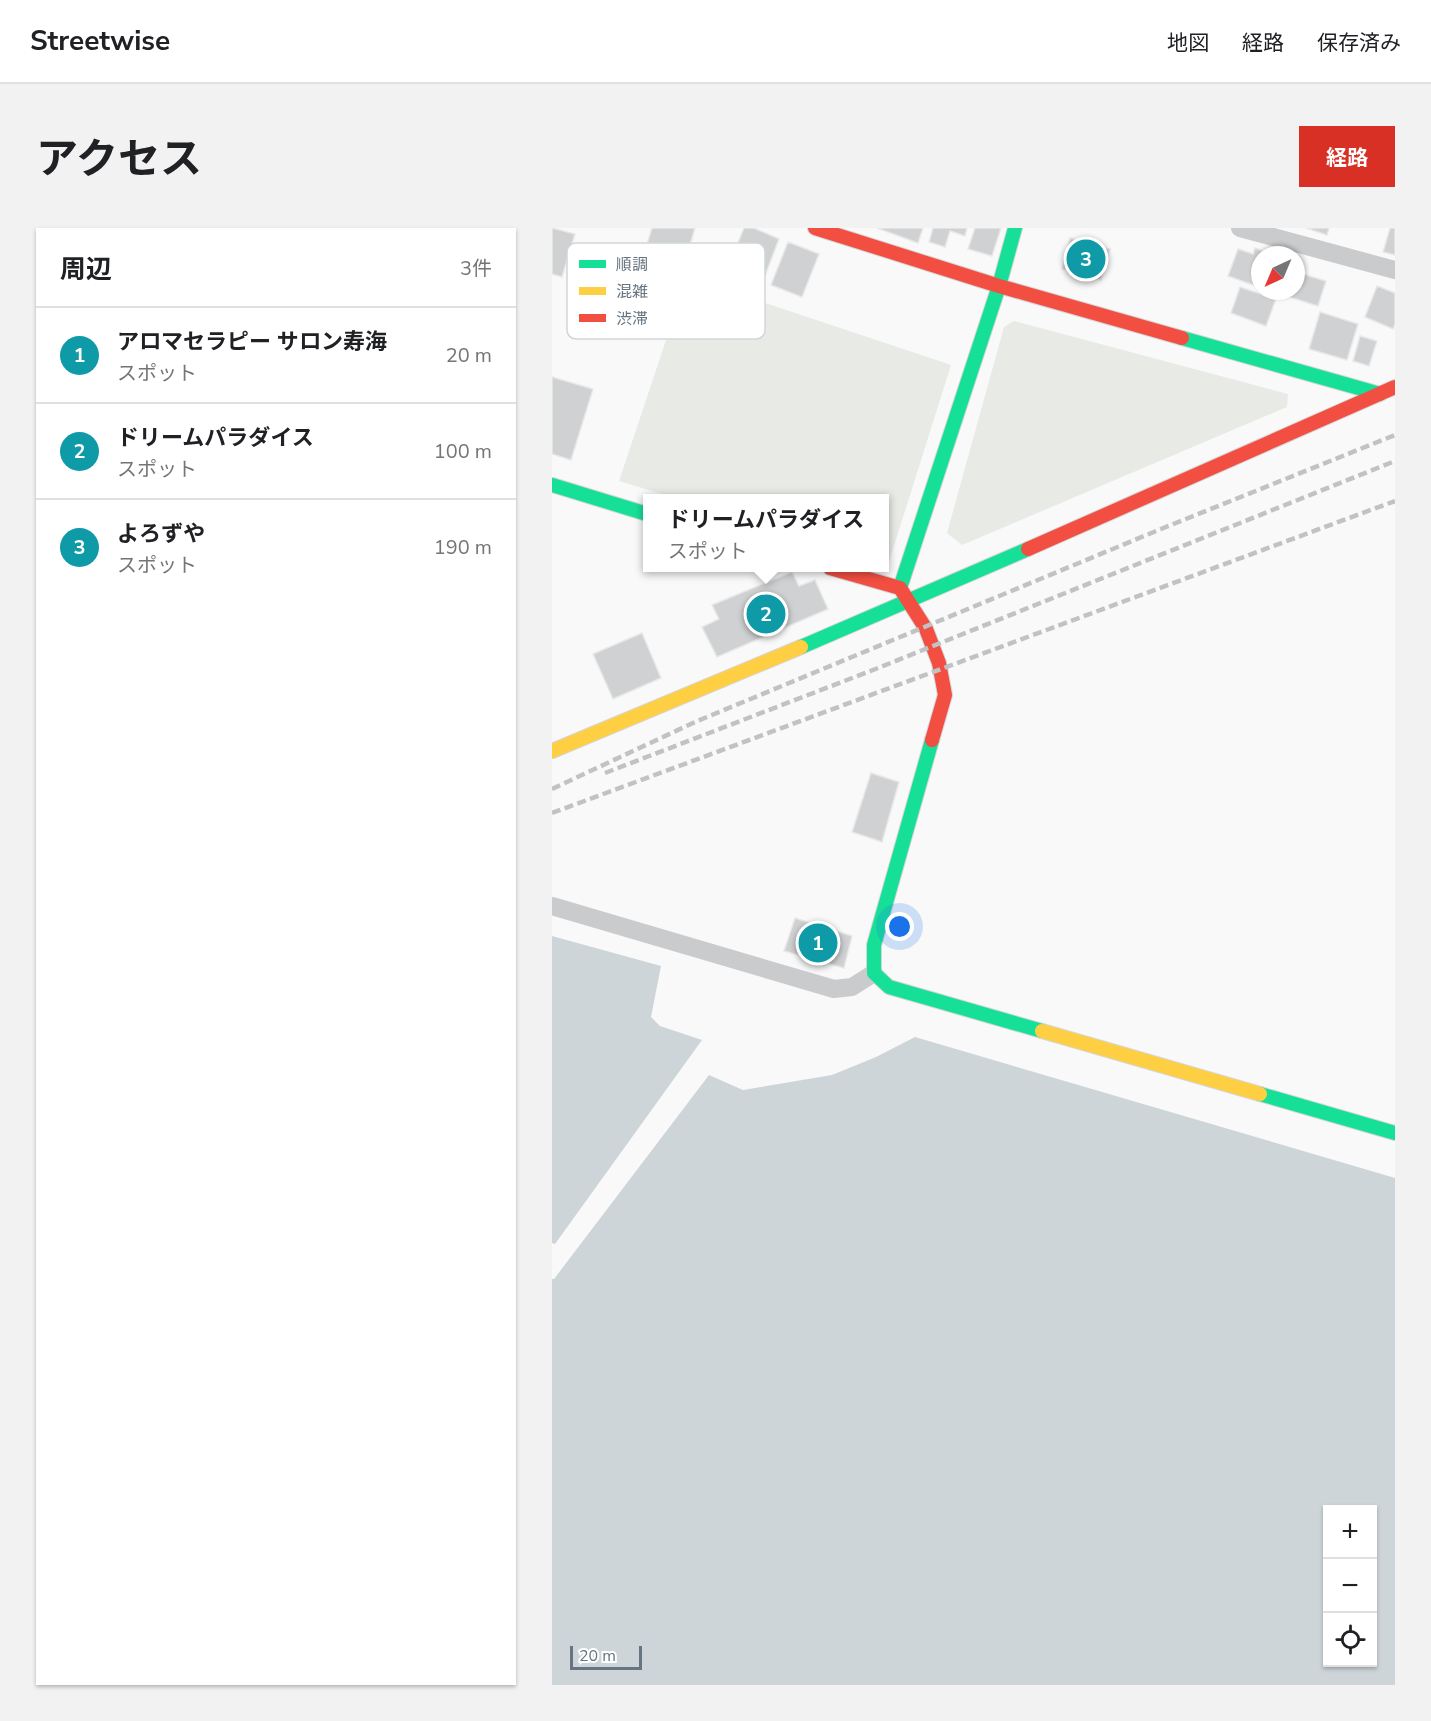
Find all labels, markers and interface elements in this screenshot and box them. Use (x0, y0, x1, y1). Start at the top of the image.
text: Streetwise (30, 22, 170, 60)
text: 地図 (1167, 29, 1209, 57)
text: 経路 (1242, 29, 1284, 57)
text: 保存済み (1317, 29, 1401, 57)
button: 経路 (1299, 126, 1395, 187)
text: アクセス (36, 131, 202, 188)
pin: 3 (1066, 237, 1106, 282)
legend (567, 243, 765, 339)
north arrow (1251, 246, 1305, 300)
text: 周辺 (60, 252, 112, 287)
text: 順調 (616, 254, 648, 276)
text: 3件 (460, 255, 492, 282)
text: 混雑 (616, 281, 648, 303)
text: 渋滞 (616, 308, 648, 330)
text: アロマセラピー サロン寿海 (117, 327, 387, 357)
text: 1 (74, 342, 86, 369)
text: 20 m (446, 342, 492, 369)
text: スポット (117, 360, 197, 387)
text: ドリームパラダイス (117, 423, 314, 453)
text: 2 (74, 438, 86, 465)
text: 100 m (434, 438, 492, 465)
text: スポット (117, 456, 197, 483)
popup (643, 494, 889, 572)
text: ドリームパラダイス (668, 505, 864, 535)
text: よろずや (117, 519, 205, 549)
text: 3 (74, 534, 86, 561)
text: 190 m (434, 534, 492, 561)
text: スポット (668, 538, 748, 565)
text: スポット (117, 552, 197, 579)
pin: 2 (746, 592, 786, 636)
your location (885, 912, 914, 941)
pin: 1 (798, 920, 838, 966)
map controls (1323, 1505, 1377, 1667)
button: + (1323, 1505, 1377, 1559)
button: − (1323, 1559, 1377, 1613)
button: locate (1323, 1613, 1377, 1667)
scale bar (570, 1643, 642, 1670)
text: 20 m (579, 1645, 616, 1667)

